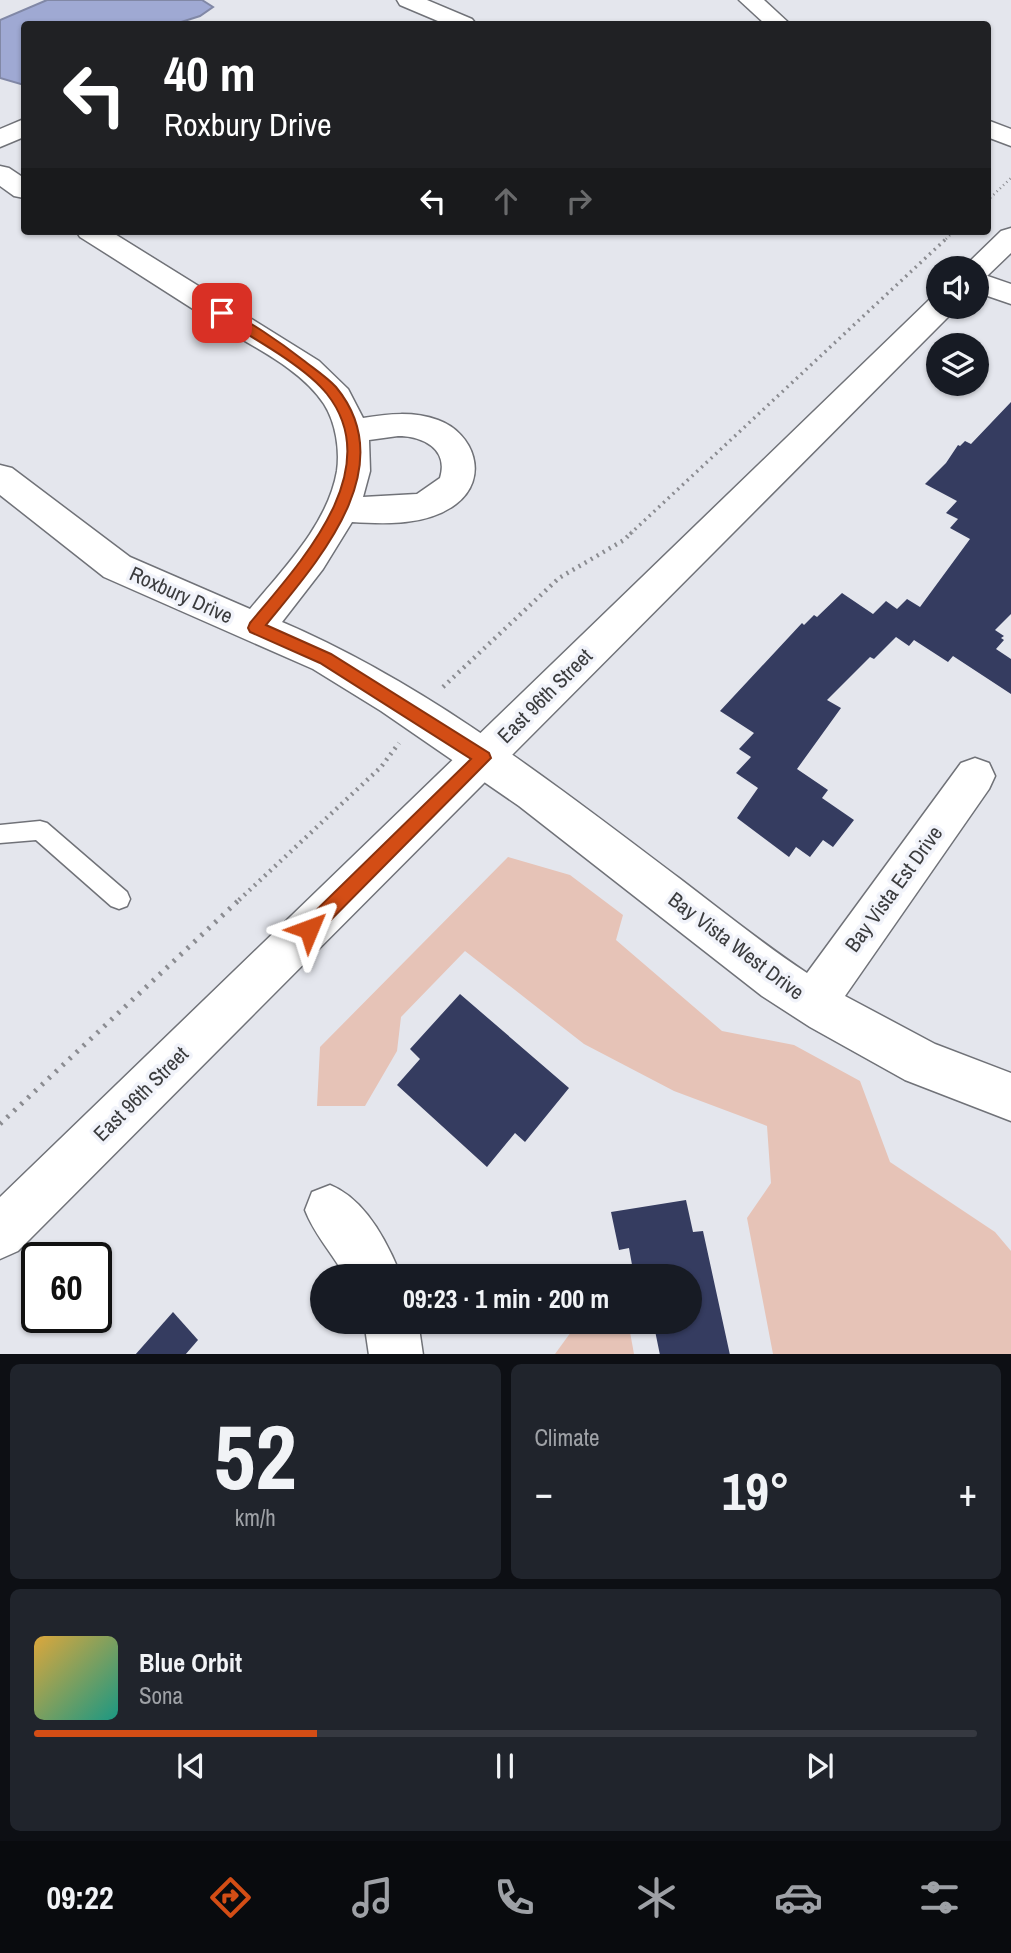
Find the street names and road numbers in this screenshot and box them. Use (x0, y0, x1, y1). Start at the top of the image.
street label: Roxbury Drive (125, 559, 237, 630)
street label: East 96th Street (491, 642, 599, 750)
street label: Bay Vista Est Drive (838, 820, 949, 958)
street label: Bay Vista West Drive (662, 885, 810, 1006)
street label: East 96th Street (87, 1040, 195, 1148)

